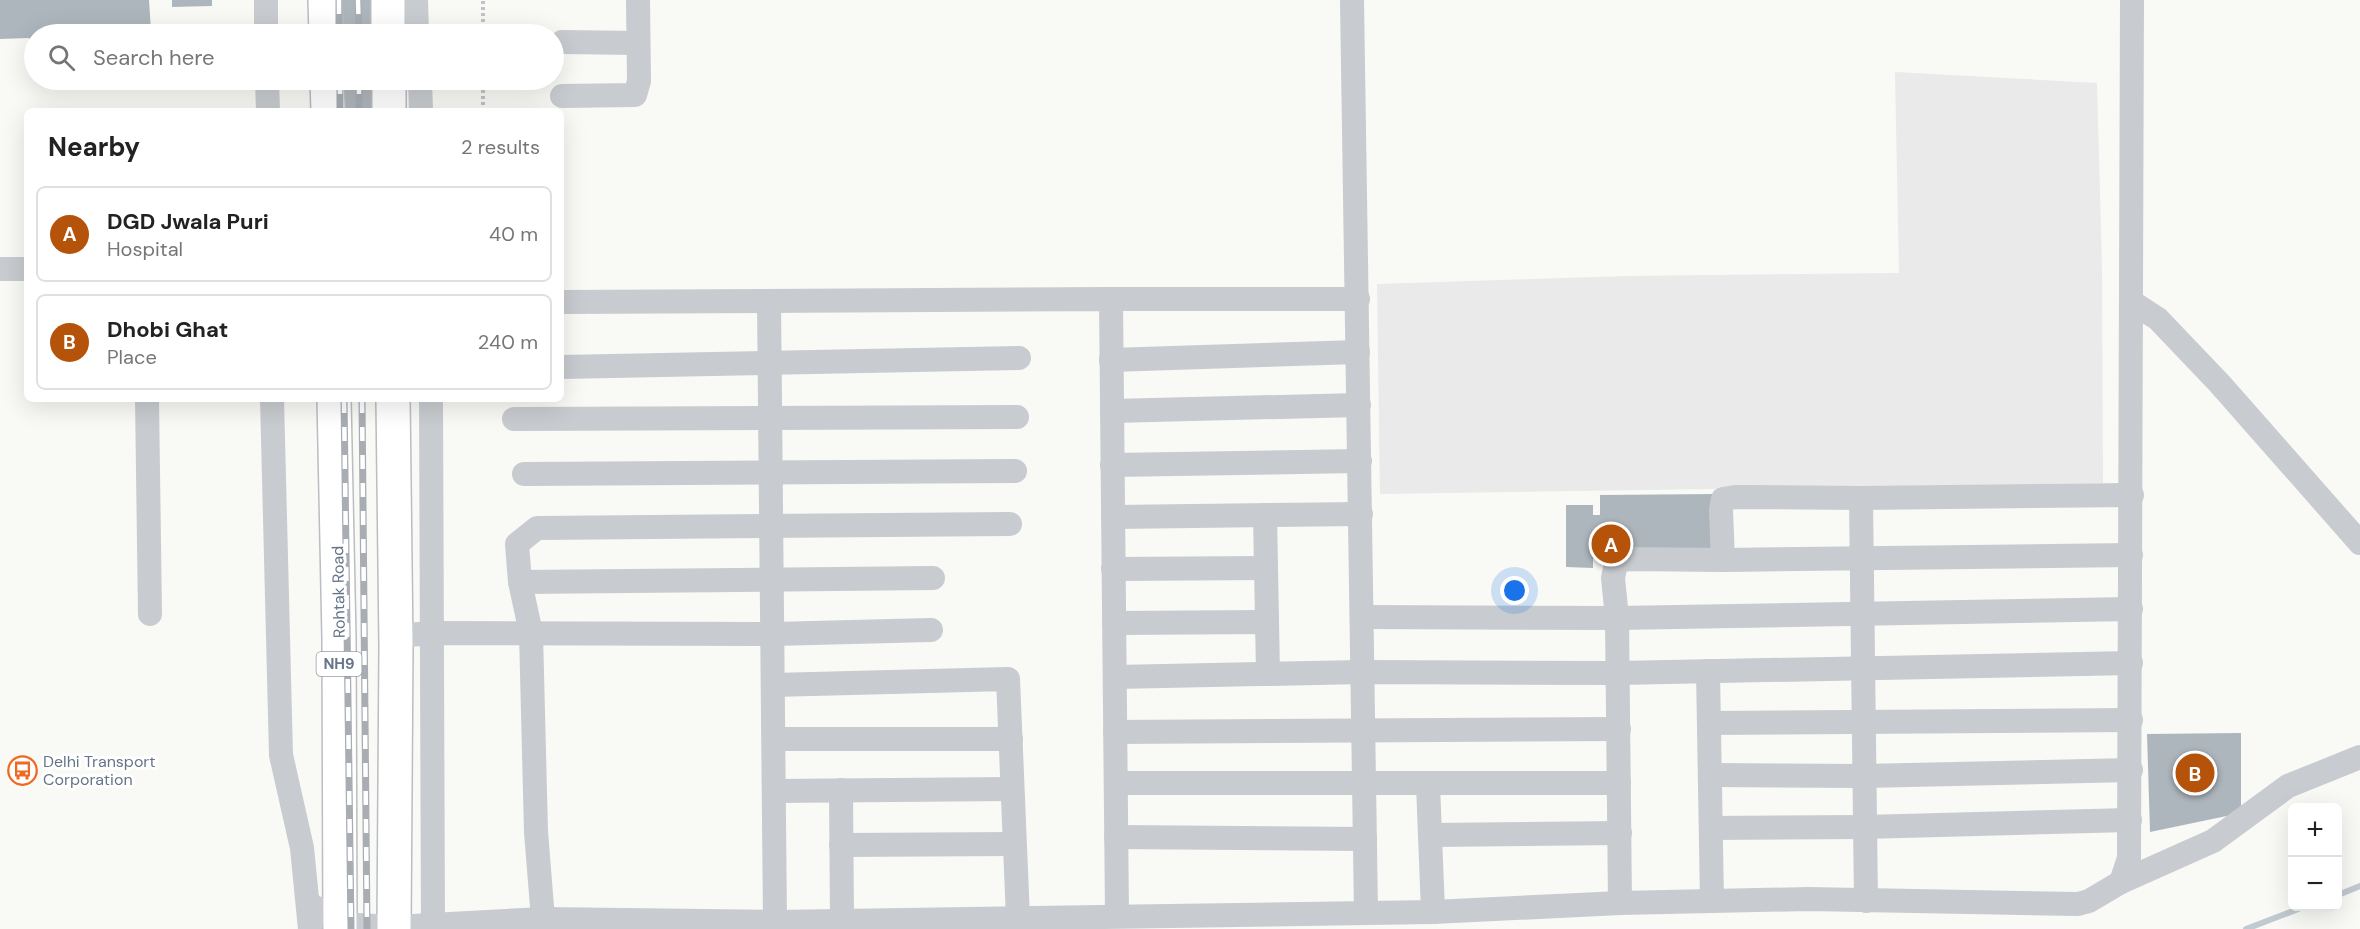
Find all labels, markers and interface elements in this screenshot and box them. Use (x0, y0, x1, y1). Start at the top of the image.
search box (24, 24, 564, 90)
icon: search (45, 41, 78, 74)
text: Search here (93, 43, 214, 72)
text: Nearby (48, 130, 140, 164)
text: 2 results (461, 134, 540, 160)
text: DGD Jwala Puri (107, 207, 269, 236)
text: A (62, 221, 77, 247)
text: 40 m (489, 221, 538, 247)
text: Hospital (107, 236, 183, 262)
text: Dhobi Ghat (107, 315, 228, 344)
text: B (63, 329, 76, 355)
text: 240 m (478, 329, 538, 355)
text: Place (107, 344, 157, 370)
pin: A (1592, 522, 1630, 566)
street label: Rohtak Road (327, 546, 350, 638)
your location (1500, 576, 1529, 605)
road number: NH9 (316, 652, 362, 676)
pin: B (2176, 750, 2214, 796)
place label: Delhi Transport Corporation (43, 751, 156, 790)
bus stop icon: Delhi Transport Corporation (6, 754, 38, 786)
map controls (2288, 803, 2342, 911)
button: + (2288, 803, 2342, 857)
button: − (2288, 857, 2342, 911)

